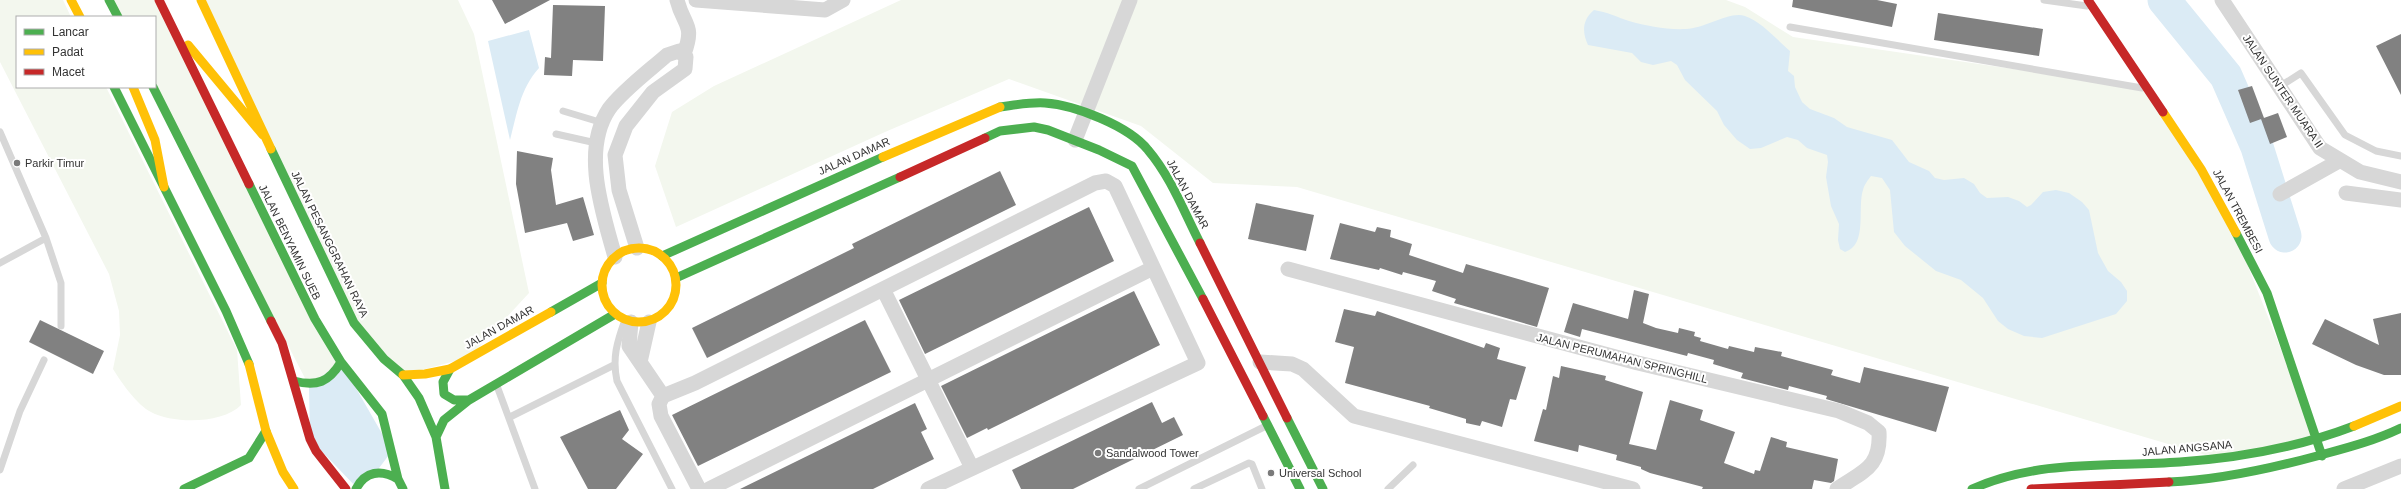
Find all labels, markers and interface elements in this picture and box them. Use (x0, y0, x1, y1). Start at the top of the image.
legend (16, 16, 156, 88)
text: Lancar (52, 25, 89, 39)
street label: JALAN SUNTER MUARA II (2241, 32, 2325, 150)
text: Padat (52, 45, 84, 59)
text: Macet (52, 65, 85, 79)
street label: JALAN DAMAR (816, 135, 892, 177)
place label: Parkir Timur (25, 157, 85, 169)
street label: JALAN DAMAR (1165, 157, 1211, 231)
marker: Parkir Timur (12, 158, 22, 168)
street label: JALAN TREMBESI (2211, 167, 2265, 255)
street label: JALAN PESANGGRAHAN RAYA (289, 169, 371, 320)
street label: JALAN BENYAMIN SUEB (257, 182, 323, 302)
street label: JALAN DAMAR (462, 303, 536, 351)
street label: JALAN PERUMAHAN SPRINGHILL (1535, 331, 1709, 385)
street label: JALAN ANGSANA (2141, 438, 2233, 458)
place label: Sandalwood Tower (1106, 447, 1199, 459)
marker: Sandalwood Tower (1093, 448, 1103, 458)
place label: Universal School (1279, 467, 1362, 479)
marker: Universal School (1266, 468, 1276, 478)

